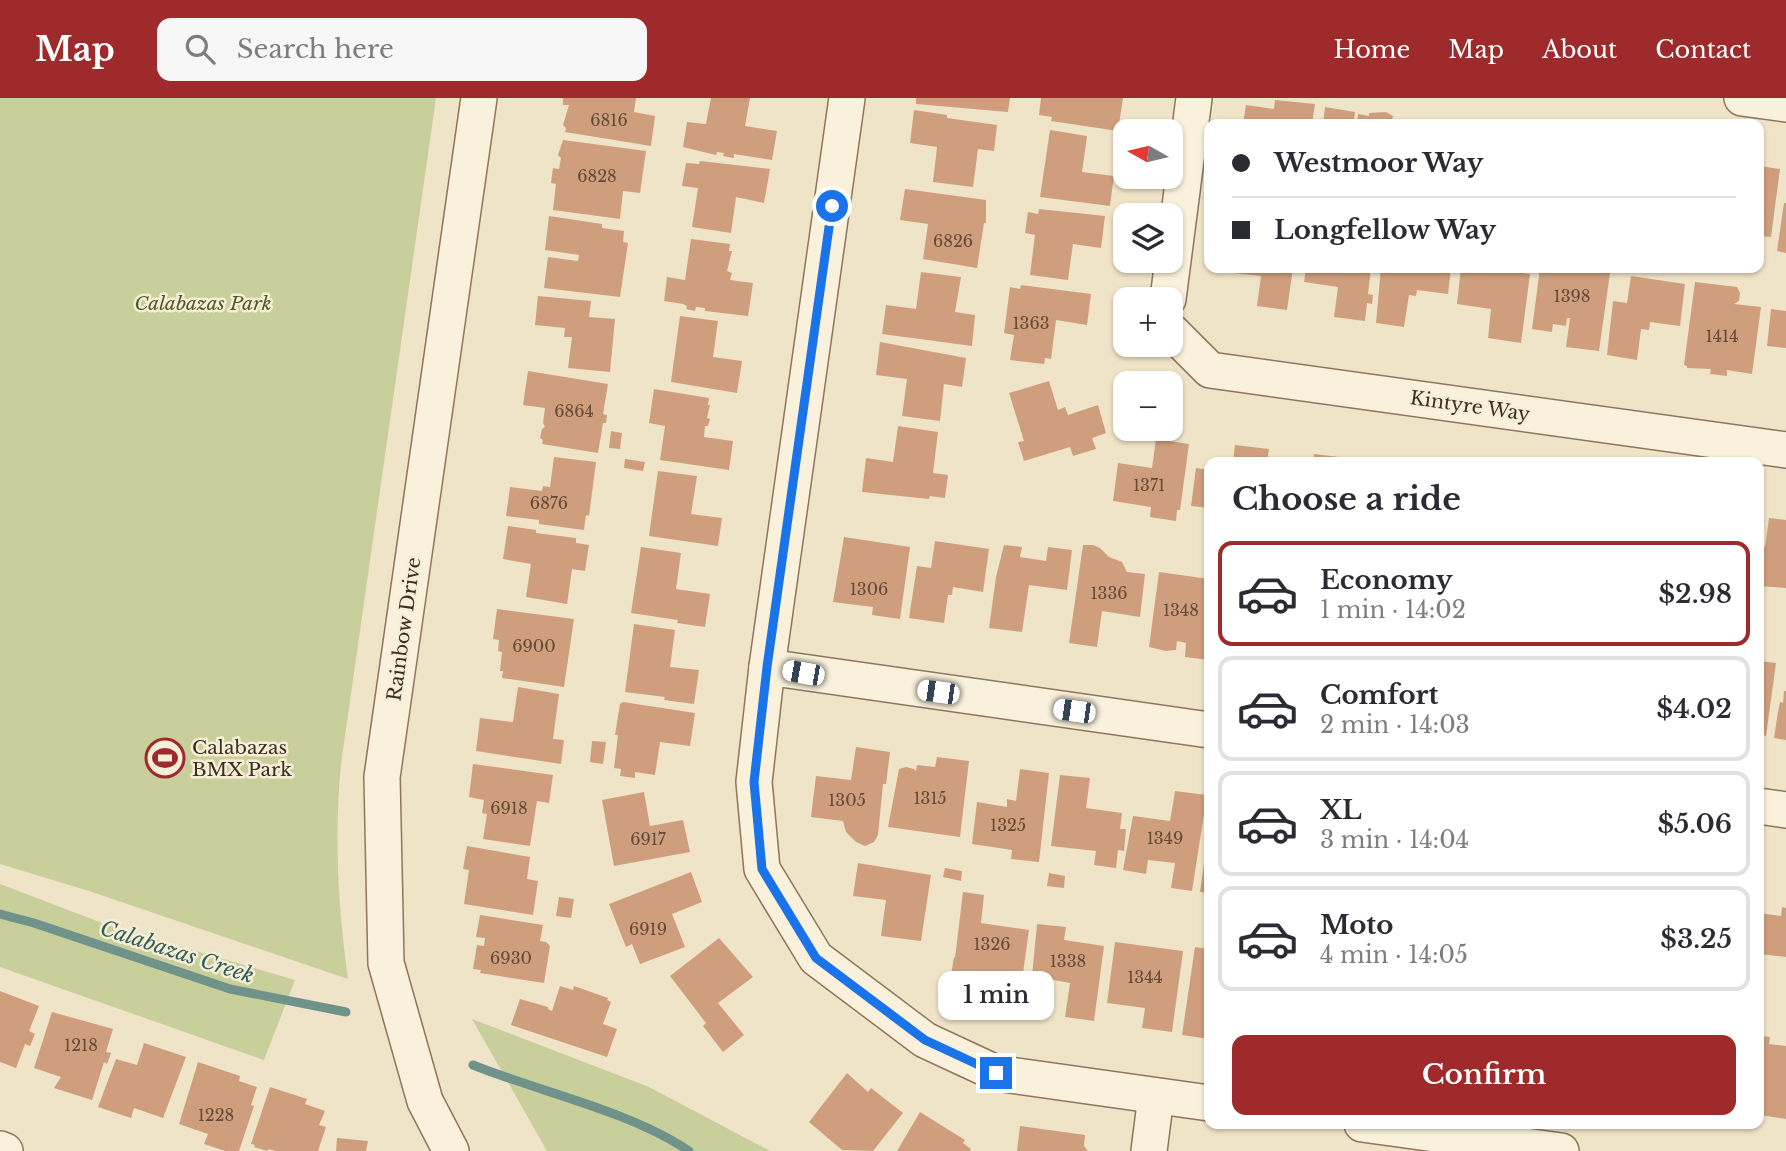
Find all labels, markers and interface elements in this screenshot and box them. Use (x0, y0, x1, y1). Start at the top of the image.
search box (157, 18, 647, 81)
text: Map (35, 29, 115, 70)
icon: search (181, 30, 219, 68)
text: Search here (237, 33, 394, 65)
text: Home (1334, 35, 1410, 64)
text: Map (1448, 35, 1504, 64)
text: About (1542, 35, 1617, 64)
text: Contact (1655, 35, 1751, 64)
house number: 6816 (590, 110, 628, 130)
north arrow (1113, 119, 1183, 189)
map controls (1113, 119, 1183, 441)
text: Westmoor Way (1274, 147, 1483, 179)
house number: 6828 (577, 166, 617, 186)
route start (816, 190, 848, 222)
button: layers (1113, 203, 1183, 273)
text: Longfellow Way (1274, 214, 1496, 246)
house number: 6826 (933, 231, 973, 251)
house number: 1398 (1554, 286, 1590, 306)
button: + (1113, 287, 1183, 357)
park label: Calabazas Park (134, 292, 272, 315)
house number: 1363 (1012, 313, 1050, 333)
house number: 1414 (1706, 326, 1739, 346)
button: − (1113, 371, 1183, 441)
street label: Kintyre Way (1408, 386, 1532, 426)
house number: 6864 (554, 401, 594, 421)
house number: 1371 (1133, 475, 1165, 495)
text: Choose a ride (1232, 479, 1461, 519)
house number: 6876 (530, 493, 568, 513)
street label: Rainbow Drive (383, 556, 425, 702)
icon: car (1236, 562, 1299, 625)
text: Economy (1320, 564, 1453, 596)
text: $2.98 (1658, 578, 1732, 610)
house number: 1306 (850, 579, 888, 599)
house number: 1336 (1090, 583, 1128, 603)
text: 1 min · 14:02 (1320, 596, 1466, 624)
house number: 1348 (1163, 600, 1199, 620)
house number: 6900 (512, 636, 556, 656)
car (781, 659, 826, 687)
icon: car (1236, 677, 1299, 740)
car (916, 679, 961, 705)
text: Comfort (1320, 679, 1438, 711)
text: $4.02 (1657, 693, 1732, 725)
car (1052, 698, 1097, 724)
text: 2 min · 14:03 (1320, 711, 1470, 739)
place label: Calabazas BMX Park (192, 736, 292, 781)
sports icon: Calabazas BMX Park (144, 737, 186, 779)
house number: 1315 (913, 788, 947, 808)
house number: 1305 (828, 790, 866, 810)
icon: car (1236, 792, 1299, 855)
text: XL (1320, 794, 1362, 826)
house number: 6918 (490, 798, 528, 818)
text: $5.06 (1657, 808, 1732, 840)
house number: 1325 (990, 815, 1026, 835)
text: 3 min · 14:04 (1320, 826, 1469, 854)
house number: 1349 (1147, 828, 1183, 848)
house number: 6917 (630, 829, 667, 849)
icon: car (1236, 907, 1299, 970)
text: Moto (1320, 909, 1393, 941)
water label: Calabazas Creek (97, 915, 257, 989)
house number: 6919 (629, 919, 667, 939)
text: $3.25 (1660, 923, 1732, 955)
house number: 1326 (973, 934, 1011, 954)
text: 4 min · 14:05 (1320, 941, 1468, 969)
house number: 6930 (490, 948, 532, 968)
house number: 1338 (1050, 951, 1086, 971)
house number: 1344 (1127, 967, 1163, 987)
callout: 1 min (938, 972, 1054, 1020)
text: 1 min (963, 981, 1029, 1009)
house number: 1218 (64, 1035, 98, 1055)
button: Confirm (1232, 1035, 1736, 1115)
route end (980, 1057, 1012, 1089)
house number: 1228 (198, 1105, 234, 1125)

